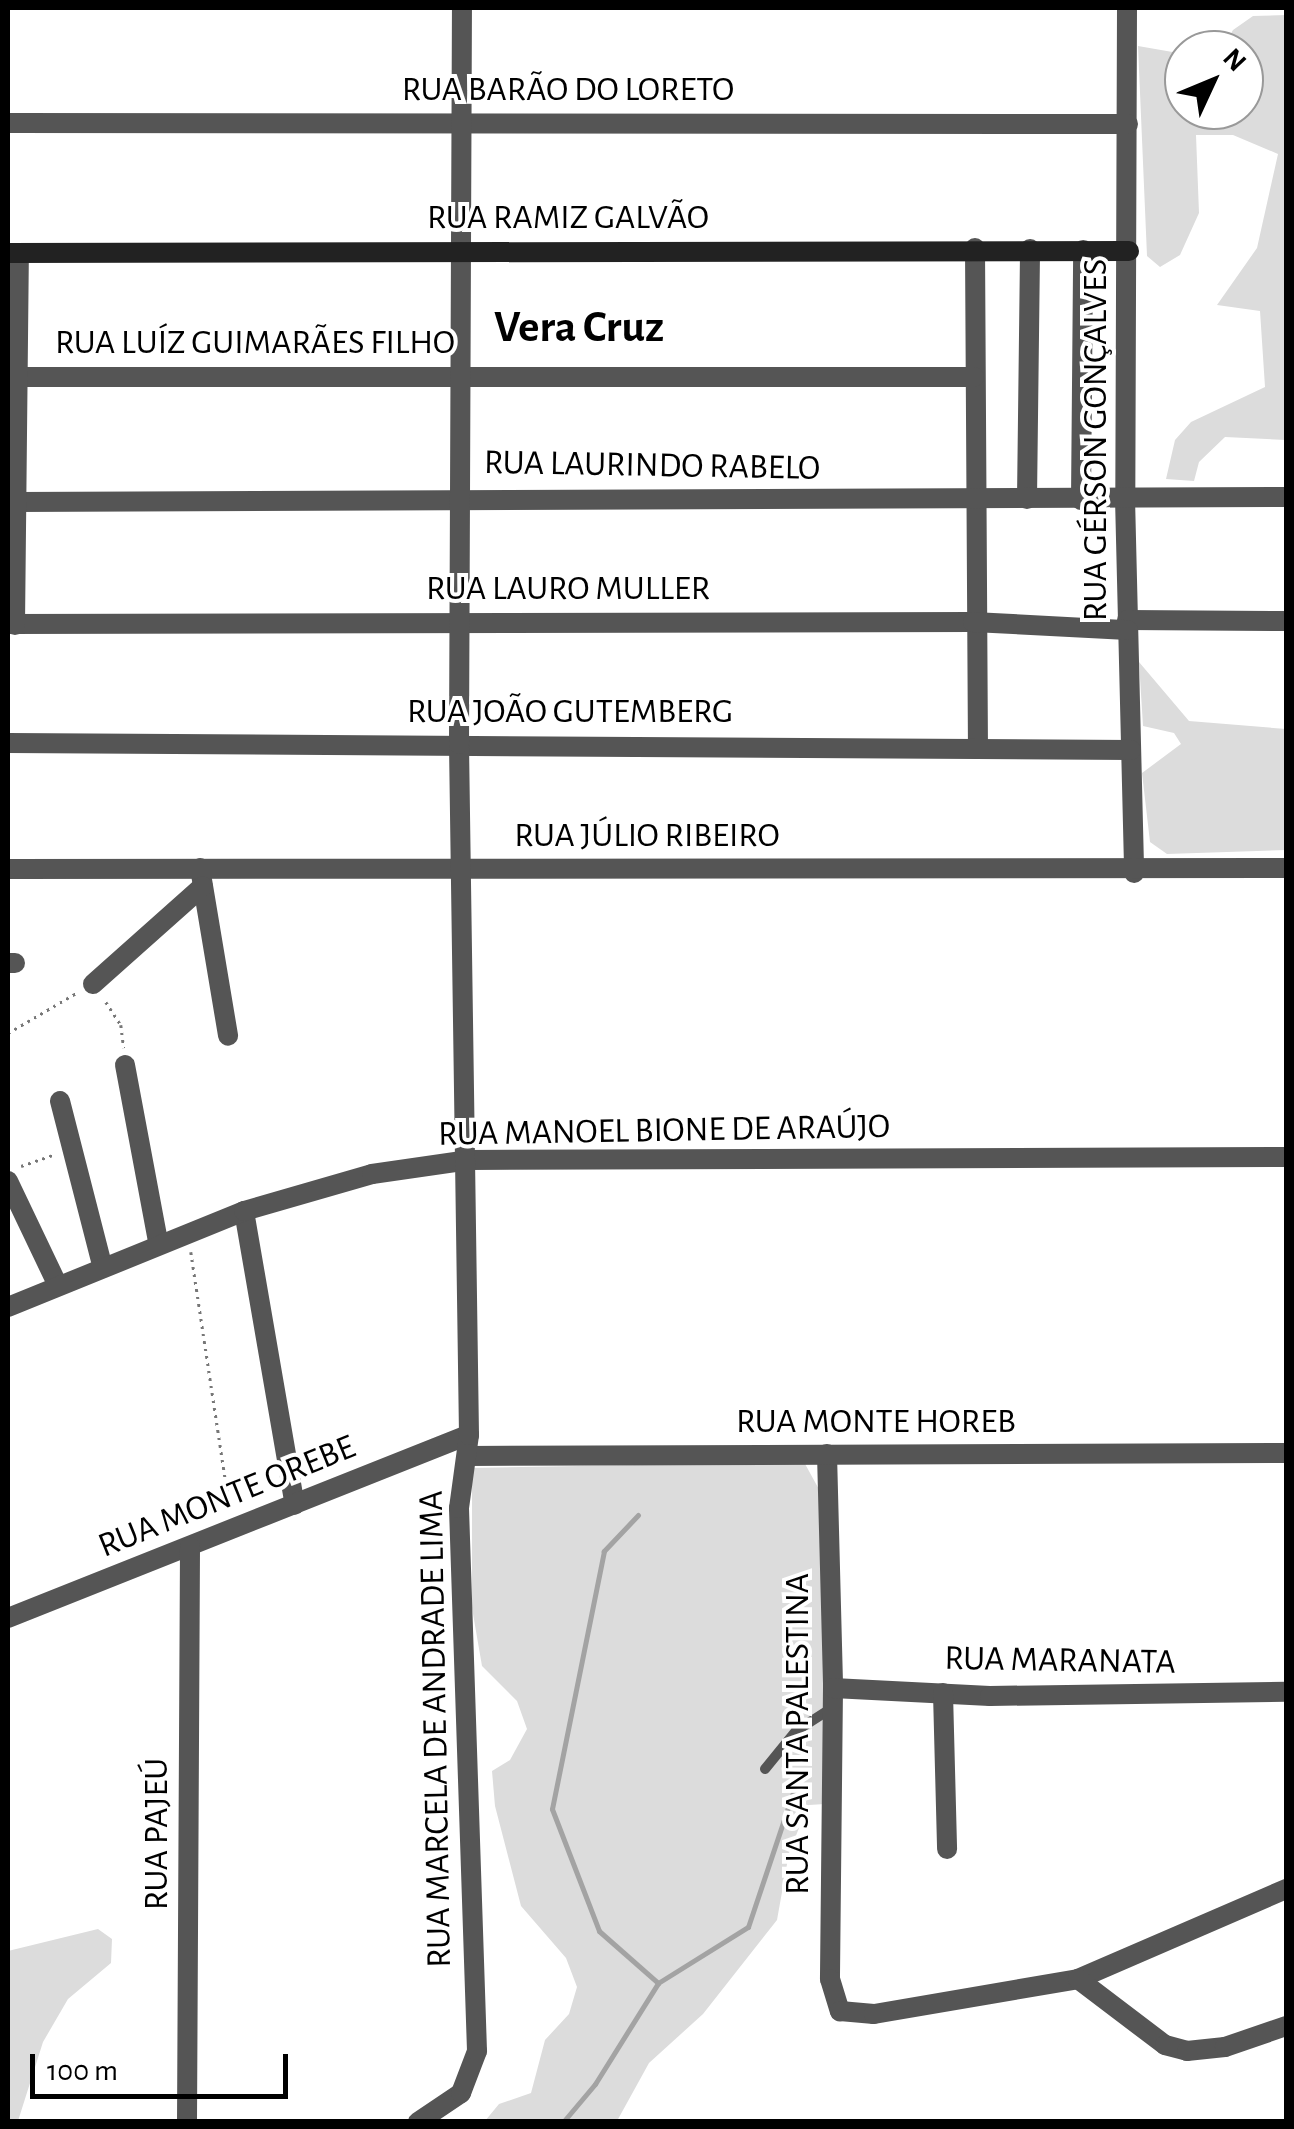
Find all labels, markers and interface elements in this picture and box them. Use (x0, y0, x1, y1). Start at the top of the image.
north arrow (1164, 30, 1264, 130)
text: N (1217, 44, 1251, 77)
street label: RUA BARÃO DO LORETO (402, 69, 734, 111)
street label: RUA RAMIZ GALVÃO (427, 197, 709, 239)
street label: RUA GÉRSON GONÇALVES (1075, 259, 1117, 621)
district label: Vera Cruz (494, 301, 664, 355)
street label: RUA LUÍZ GUIMARÃES FILHO (55, 322, 455, 364)
street label: RUA LAURINDO RABELO (483, 442, 821, 490)
street label: RUA LAURO MULLER (426, 568, 710, 610)
street label: RUA JOÃO GUTEMBERG (407, 691, 733, 733)
street label: RUA JÚLIO RIBEIRO (514, 815, 780, 857)
street label: RUA MANOEL BIONE DE ARAÚJO (438, 1106, 890, 1156)
street label: RUA MONTE HOREB (736, 1401, 1016, 1443)
street label: RUA MONTE OREBE (92, 1426, 362, 1568)
street label: RUA MARCELA DE ANDRADE LIMA (411, 1490, 461, 1968)
street label: RUA SANTA PALESTINA (777, 1573, 819, 1895)
street label: RUA MARANATA (944, 1638, 1176, 1684)
street label: RUA PAJEÚ (136, 1758, 178, 1910)
scale bar (35, 2034, 292, 2096)
text: 100 m (47, 2056, 118, 2086)

